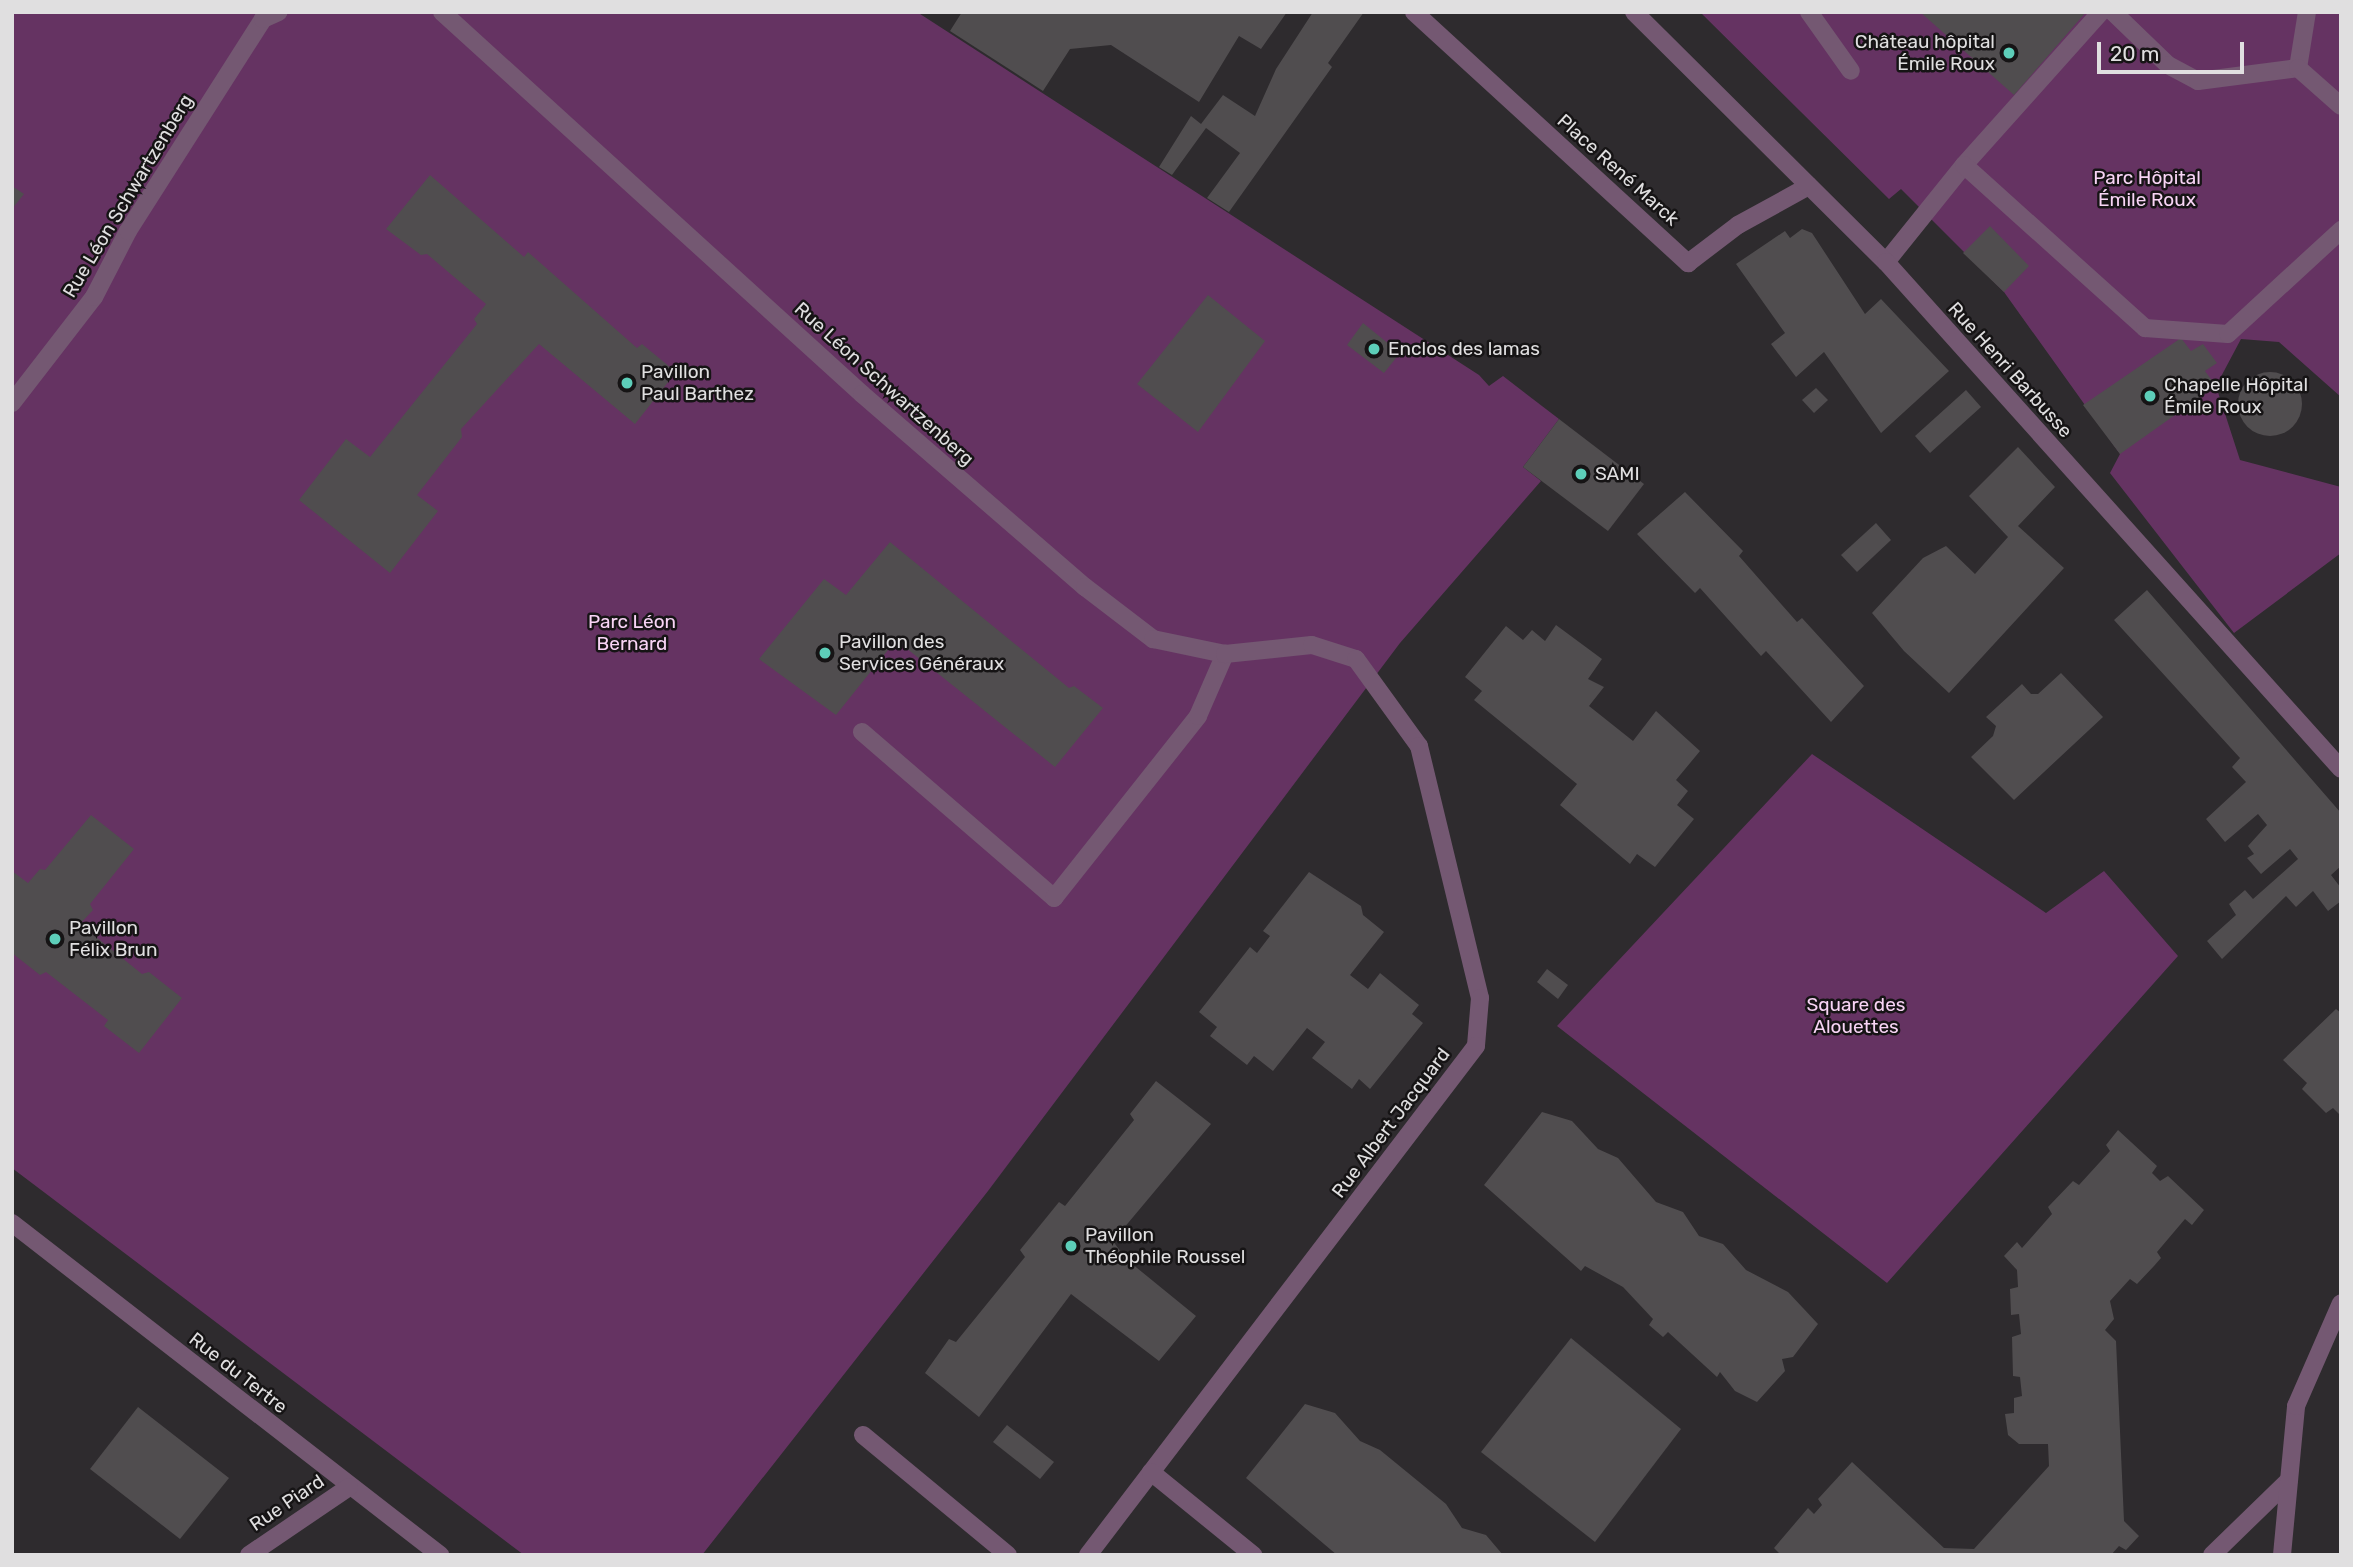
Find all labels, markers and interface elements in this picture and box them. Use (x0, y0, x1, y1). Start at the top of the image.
scale bar (2101, 28, 2248, 72)
place label: Château hôpital Émile Roux (1855, 31, 1995, 75)
text: 20 m (2110, 41, 2159, 66)
marker: Château hôpital Émile Roux (2001, 45, 2017, 61)
street label: Rue Léon Schwartzenberg (58, 90, 198, 302)
street label: Place René Marck (1552, 109, 1684, 231)
park label: Parc Hôpital Émile Roux (2093, 167, 2201, 211)
street label: Rue Léon Schwartzenberg (790, 297, 978, 471)
street label: Rue Henri Barbusse (1943, 298, 2077, 442)
place label: Enclos des lamas (1388, 338, 1540, 360)
marker: Enclos des lamas (1366, 341, 1382, 357)
place label: Pavillon Paul Barthez (641, 361, 754, 405)
place label: Chapelle Hôpital Émile Roux (2164, 374, 2308, 418)
marker: Pavillon Paul Barthez (619, 375, 635, 391)
marker: Chapelle Hôpital Émile Roux (2142, 388, 2158, 404)
place label: SAMI (1595, 463, 1640, 485)
marker: SAMI (1573, 466, 1589, 482)
park label: Parc Léon Bernard (588, 611, 676, 655)
place label: Pavillon des Services Généraux (839, 631, 1004, 675)
marker: Pavillon des Services Généraux (817, 645, 833, 661)
place label: Pavillon Félix Brun (69, 917, 157, 961)
marker: Pavillon Félix Brun (47, 931, 63, 947)
park label: Square des Alouettes (1806, 994, 1906, 1038)
street label: Rue Albert Jacquard (1327, 1043, 1455, 1203)
place label: Pavillon Théophile Roussel (1085, 1224, 1245, 1268)
marker: Pavillon Théophile Roussel (1063, 1238, 1079, 1254)
street label: Rue du Tertre (184, 1327, 292, 1419)
street label: Rue Piard (245, 1470, 329, 1536)

